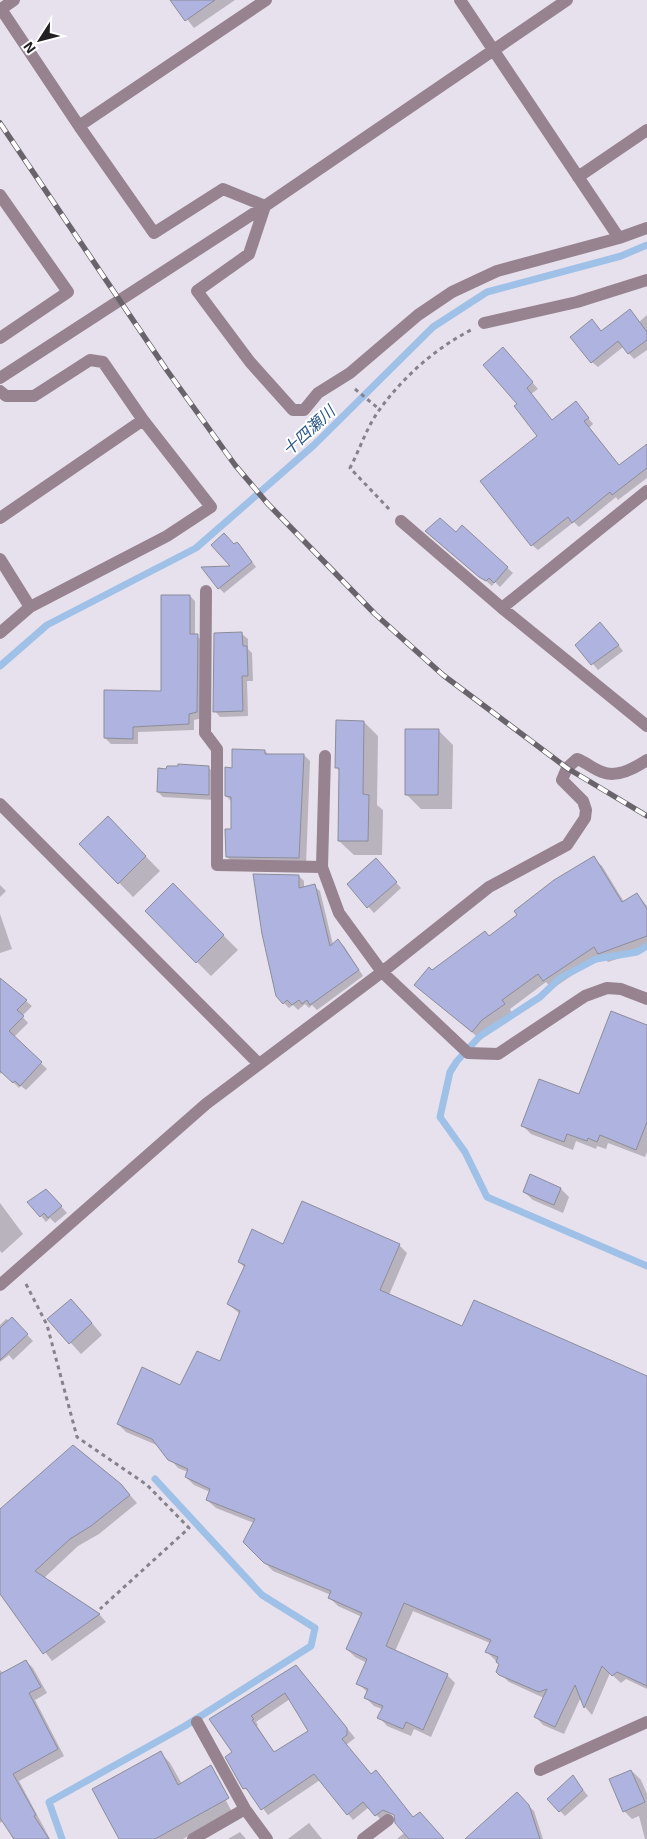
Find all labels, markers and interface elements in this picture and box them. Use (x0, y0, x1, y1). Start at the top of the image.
north arrow (15, 15, 65, 65)
text: N (19, 39, 39, 57)
water label: 十四瀬川 (278, 400, 339, 459)

